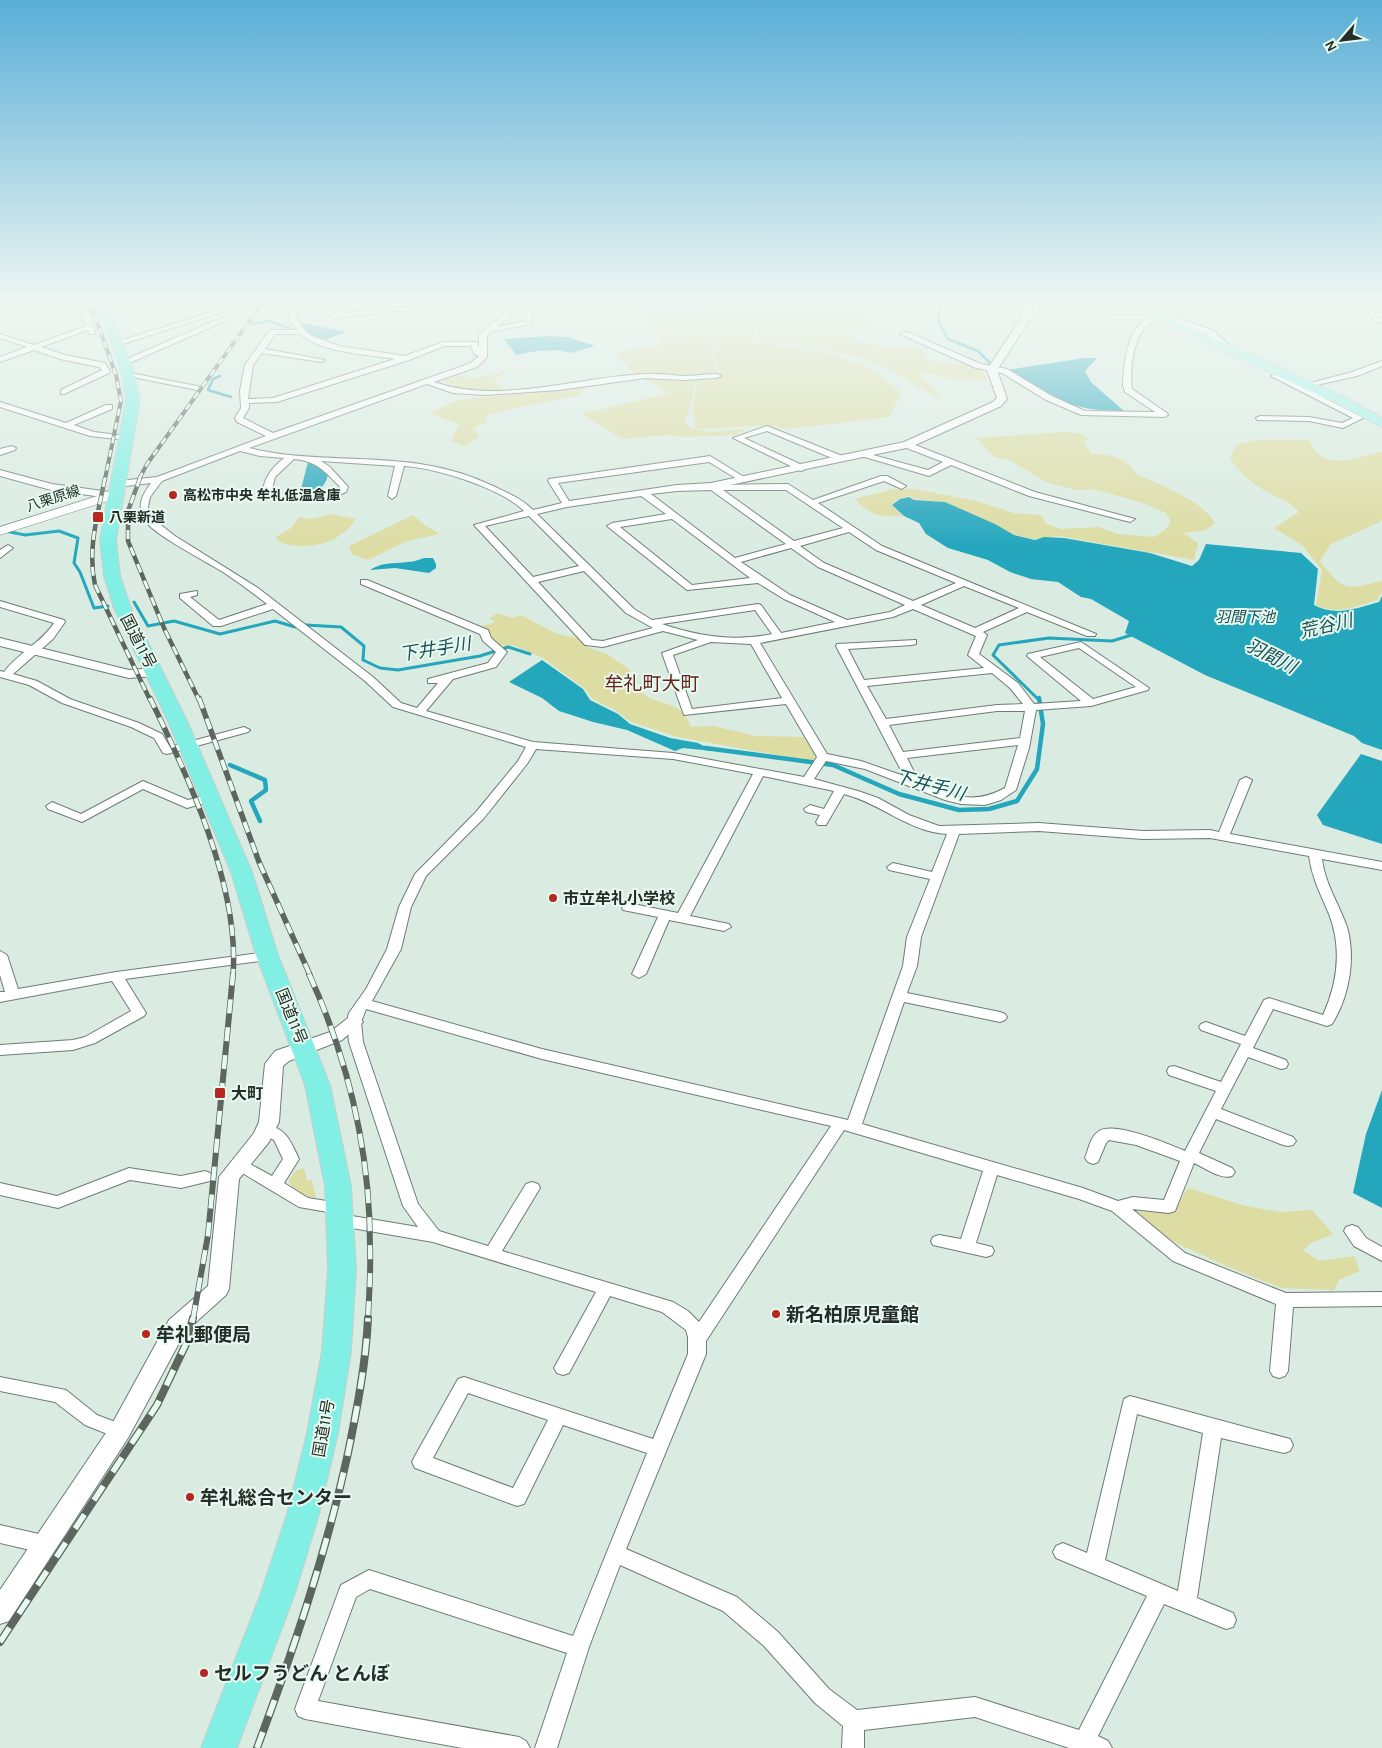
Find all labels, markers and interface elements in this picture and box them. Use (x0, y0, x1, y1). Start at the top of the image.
north arrow (1317, 15, 1367, 65)
text: N (1321, 37, 1341, 54)
street label: 八栗原線 (24, 482, 82, 515)
place label: 高松市中央 牟礼低温倉庫 (183, 487, 341, 504)
marker: 高松市中央 牟礼低温倉庫 (167, 489, 179, 501)
place label: 八栗新道 (109, 509, 165, 526)
marker: 八栗新道 (91, 510, 105, 524)
water label: 羽間下池 (1215, 608, 1277, 626)
water label: 荒谷川 (1297, 609, 1357, 643)
street label: 国道11号 (117, 611, 160, 672)
water label: 下井手川 (398, 632, 474, 665)
water label: 羽間川 (1242, 634, 1302, 679)
district label: 牟礼町大町 (604, 673, 700, 695)
water label: 下井手川 (892, 765, 970, 805)
place label: 市立牟礼小学校 (563, 889, 675, 908)
marker: 市立牟礼小学校 (547, 892, 559, 904)
street label: 国道11号 (272, 985, 311, 1047)
place label: 大町 (231, 1084, 263, 1103)
marker: 大町 (213, 1086, 227, 1100)
place label: 新名柏原児童館 (786, 1304, 919, 1326)
marker: 新名柏原児童館 (770, 1308, 782, 1320)
place label: 牟礼郵便局 (156, 1324, 251, 1346)
marker: 牟礼郵便局 (140, 1328, 152, 1340)
street label: 国道11号 (309, 1398, 338, 1459)
place label: 牟礼総合センター (200, 1487, 352, 1509)
marker: 牟礼総合センター (184, 1491, 196, 1503)
place label: セルフうどん とんぼ (214, 1663, 390, 1685)
marker: セルフうどん とんぼ (198, 1667, 210, 1679)

